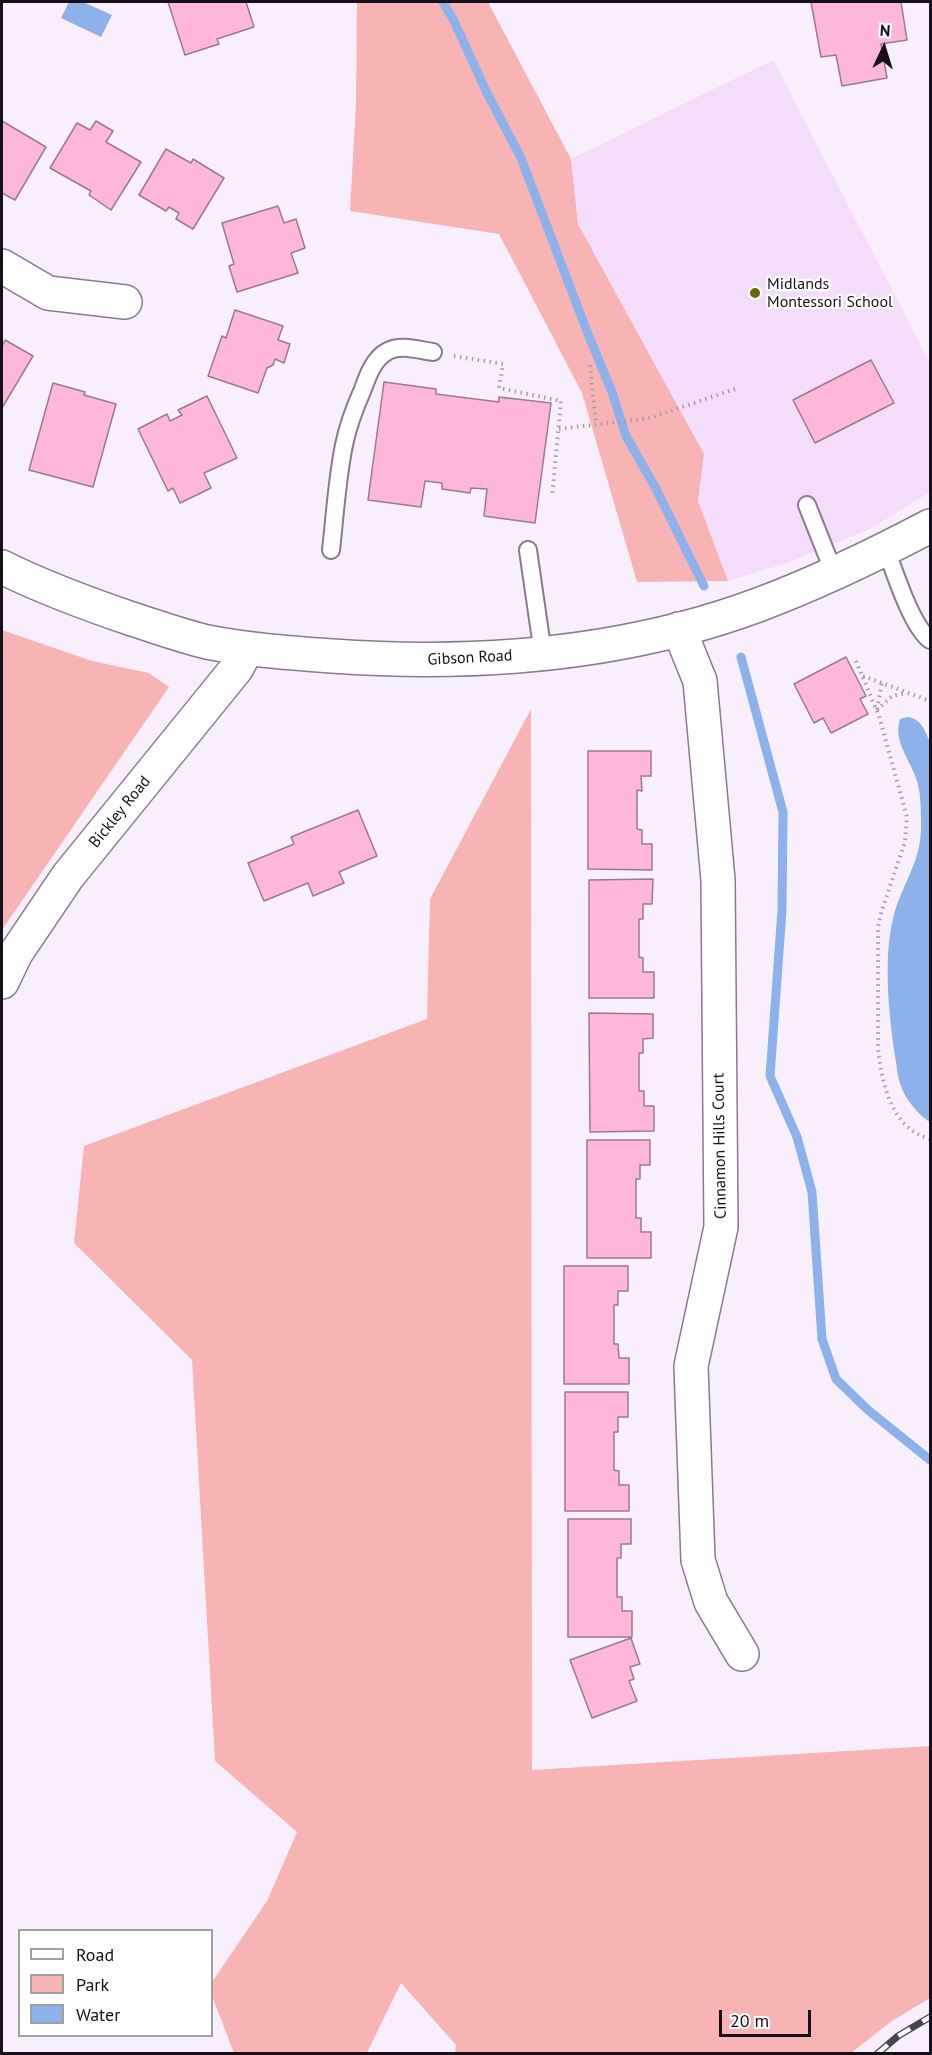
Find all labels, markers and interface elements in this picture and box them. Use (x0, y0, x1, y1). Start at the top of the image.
north arrow (854, 18, 914, 78)
text: N (879, 20, 891, 40)
place label: Midlands Montessori School (767, 274, 893, 312)
marker: Midlands Montessori School (748, 286, 762, 300)
street label: Gibson Road (427, 646, 513, 670)
street label: Bickley Road (85, 772, 155, 852)
street label: Cinnamon Hills Court (709, 1073, 731, 1219)
legend (18, 1929, 213, 2037)
text: Road (76, 1943, 114, 1966)
text: Park (76, 1973, 109, 1996)
scale bar (722, 1998, 814, 2036)
text: Water (76, 2003, 120, 2026)
text: 20 m (730, 2009, 769, 2032)

